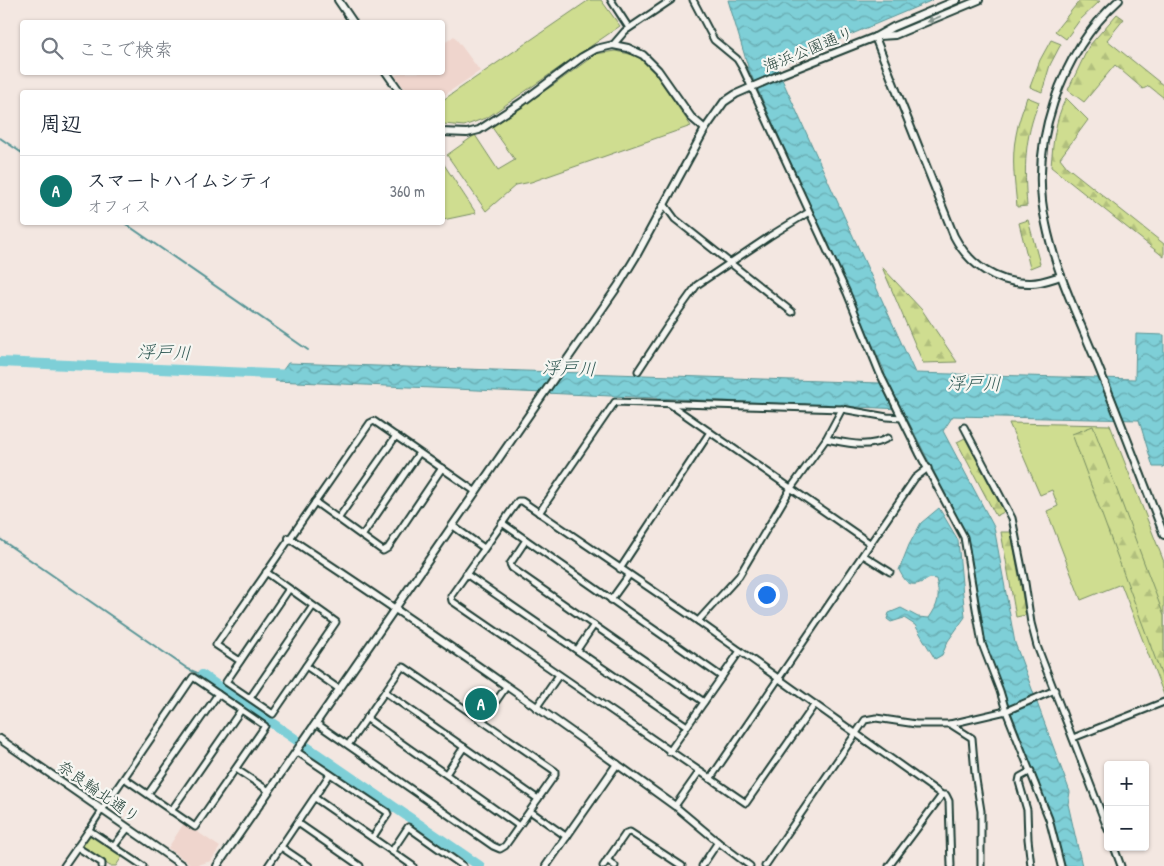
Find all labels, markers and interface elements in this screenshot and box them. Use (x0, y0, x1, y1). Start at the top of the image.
one-way arrow (927, 15, 941, 23)
search box (20, 20, 445, 75)
street label: 海浜公園通り (759, 21, 857, 77)
icon: search (38, 34, 66, 62)
text: ここで検索 (78, 36, 173, 62)
text: 周辺 (40, 109, 82, 138)
text: スマートハイムシティ (87, 167, 275, 193)
text: A (52, 180, 60, 202)
text: 360 m (390, 180, 425, 202)
text: オフィス (87, 195, 151, 217)
water label: 浮戸川 (137, 339, 191, 365)
water label: 浮戸川 (542, 355, 596, 381)
water label: 浮戸川 (947, 370, 1001, 396)
your location (754, 582, 780, 608)
pin: A (465, 685, 497, 723)
street label: 奈良輪北通り (53, 754, 145, 828)
map controls (1104, 761, 1149, 851)
button: + (1104, 761, 1149, 806)
button: − (1104, 806, 1149, 851)

